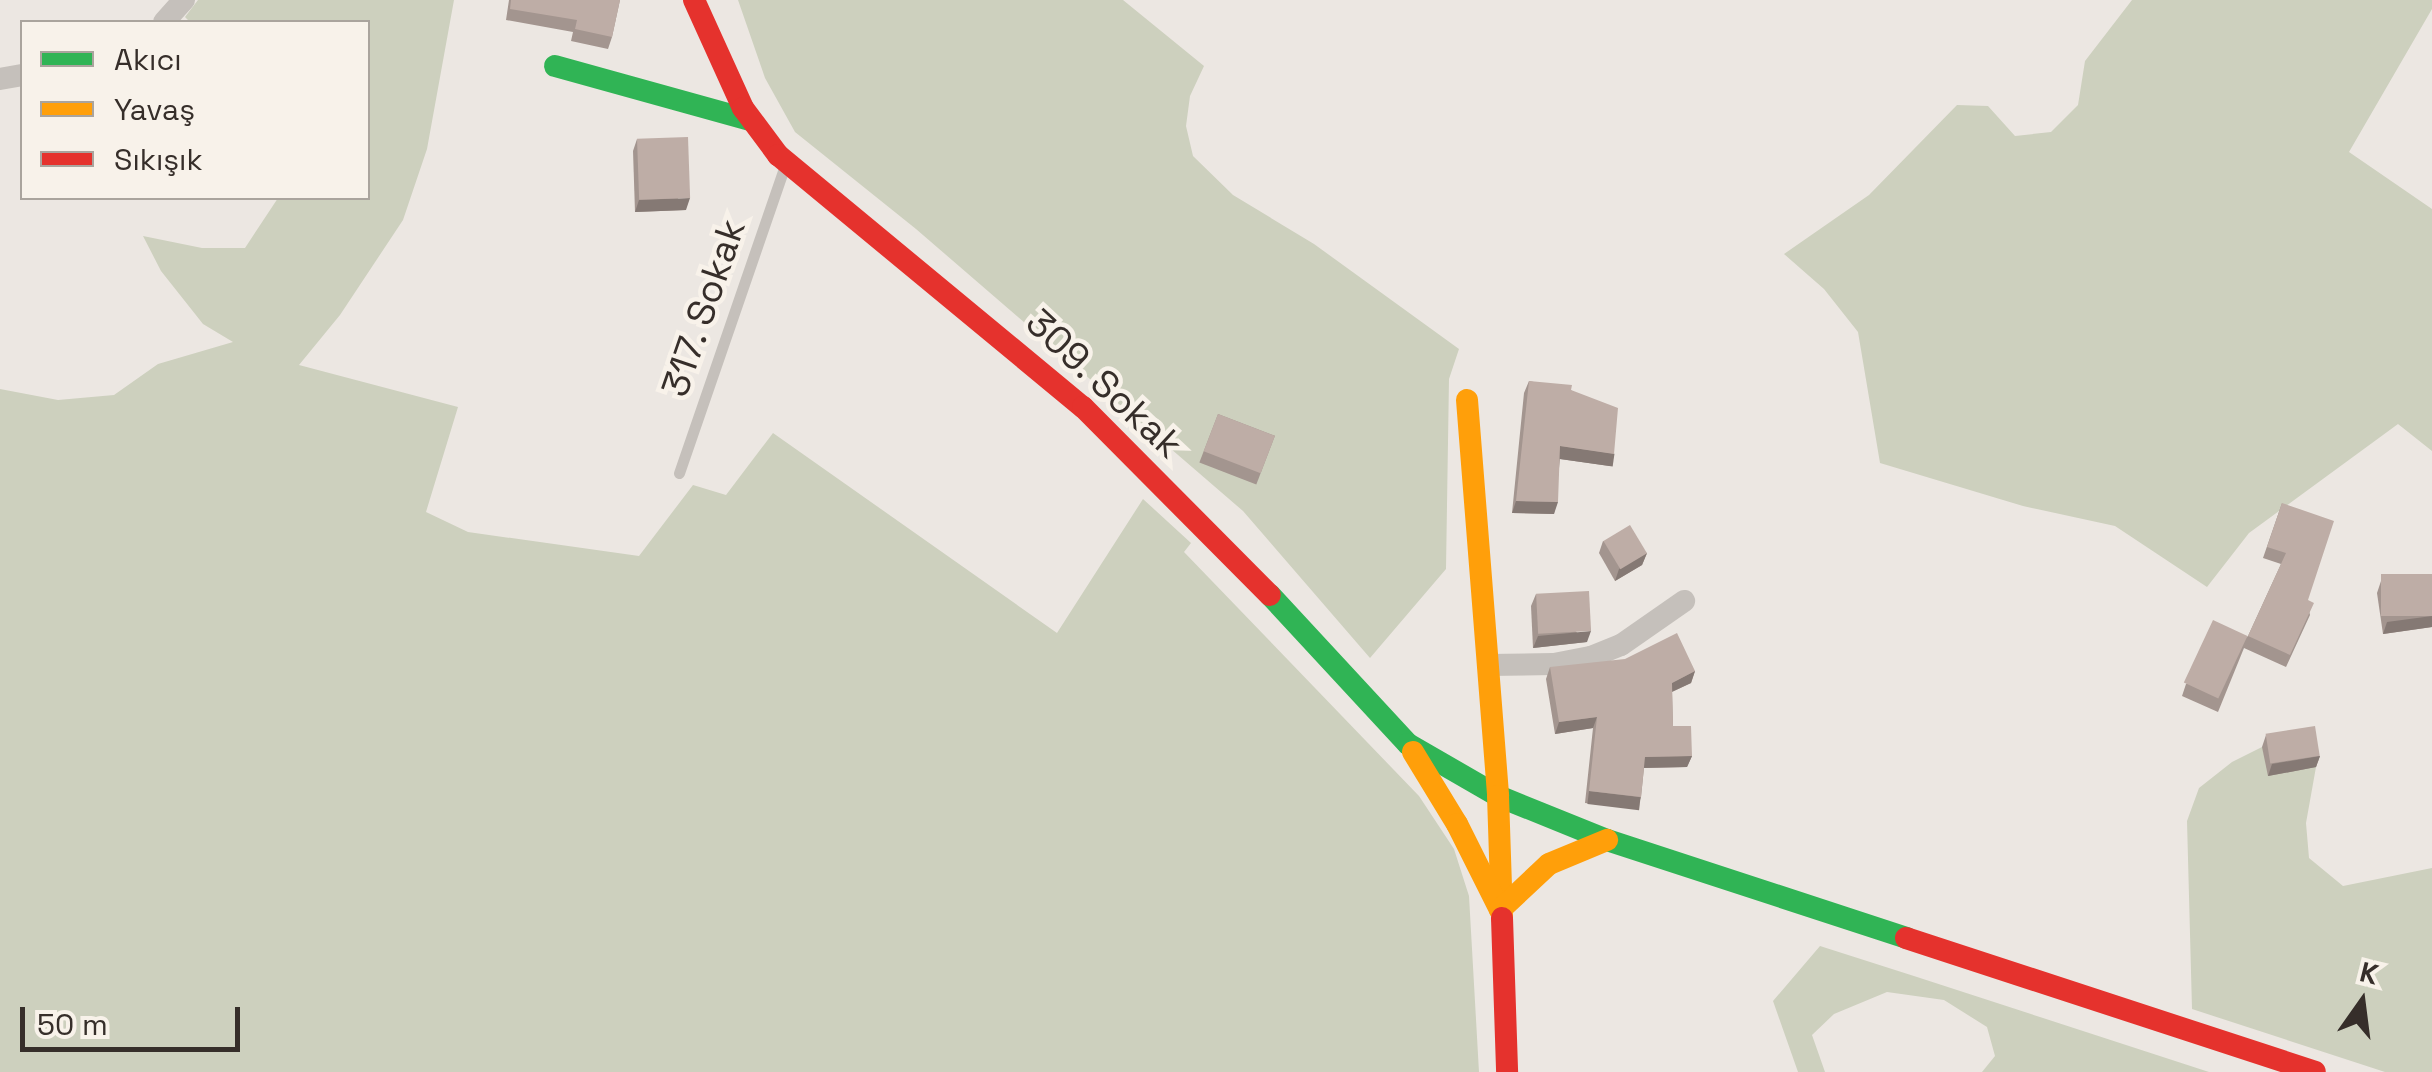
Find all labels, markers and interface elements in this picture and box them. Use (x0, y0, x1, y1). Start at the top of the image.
legend (20, 20, 370, 200)
text: Akıcı (114, 40, 182, 79)
text: Yavaş (114, 90, 195, 129)
text: Sıkışık (114, 140, 203, 179)
street label: 317. Sokak (652, 213, 756, 403)
street label: 309. Sokak (1016, 300, 1192, 468)
north arrow (2312, 952, 2412, 1052)
text: K (2356, 953, 2382, 992)
scale bar (25, 987, 245, 1049)
text: 50 m (37, 1005, 108, 1044)

